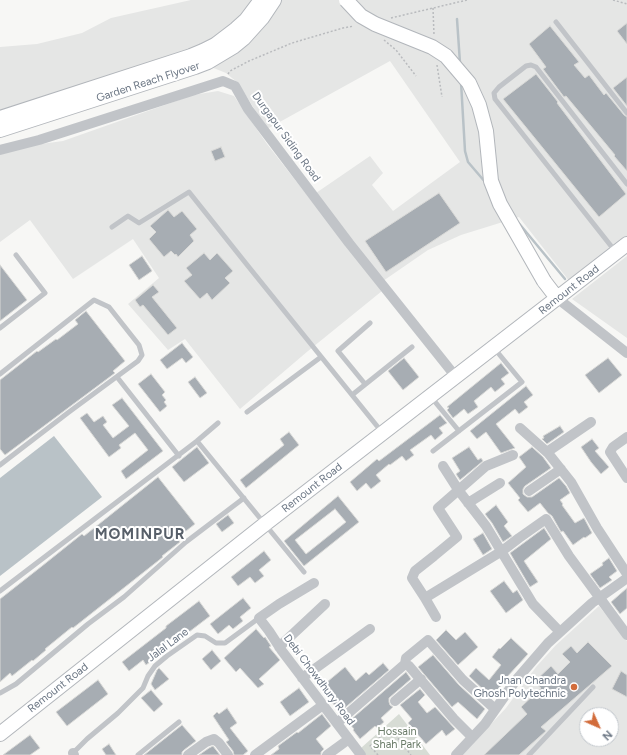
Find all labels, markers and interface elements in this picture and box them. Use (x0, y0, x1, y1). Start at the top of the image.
street label: Garden Reach Flyover (95, 59, 201, 105)
street label: Durgapur Siding Road (249, 90, 323, 184)
street label: Remount Road (536, 262, 602, 318)
street label: Remount Road (279, 460, 345, 516)
district label: MOMINPUR (95, 526, 185, 544)
street label: Jalal Lane (145, 625, 191, 665)
street label: Debi Chowdhury Road (281, 632, 357, 728)
street label: Remount Road (25, 660, 91, 716)
place label: Jnan Chandra Ghosh Polytechnic (473, 674, 566, 700)
marker: Jnan Chandra Ghosh Polytechnic (569, 682, 579, 692)
north arrow (579, 707, 619, 747)
park label: Hossain Shah Park (373, 725, 421, 751)
text: N (600, 728, 615, 743)

